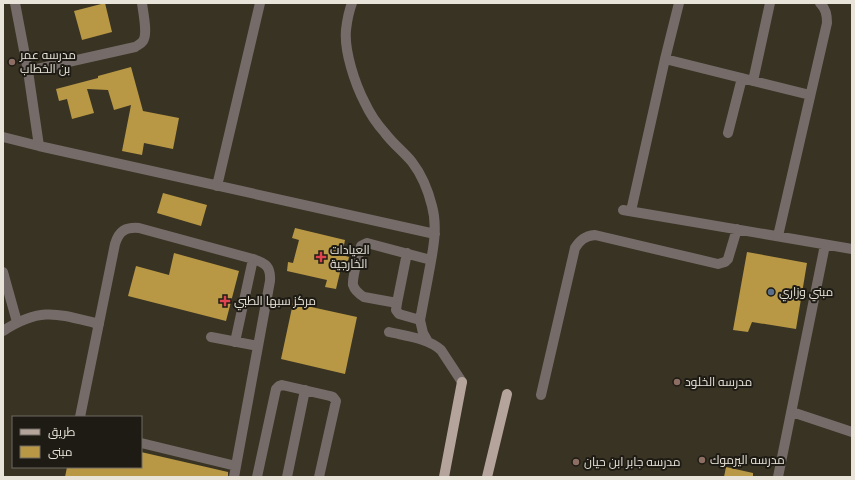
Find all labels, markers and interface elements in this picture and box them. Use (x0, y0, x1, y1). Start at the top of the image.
place label: مدرسه عمر بن الخطاب (19, 48, 76, 76)
marker: مدرسه عمر بن الخطاب (7, 57, 17, 67)
place label: العيادات الخارجية (330, 243, 370, 271)
marker: العيادات الخارجية (315, 251, 327, 263)
place label: مبني وزاري (779, 285, 833, 302)
marker: مبني وزاري (766, 287, 776, 297)
place label: مركز سبها الطبي (234, 294, 316, 311)
marker: مركز سبها الطبي (219, 295, 231, 307)
place label: مدرسه الخلود (685, 375, 752, 389)
marker: مدرسه الخلود (672, 377, 682, 387)
legend (12, 416, 142, 468)
text: طريق (48, 425, 76, 439)
text: مبنى (48, 445, 73, 459)
place label: مدرسه اليرموك (710, 453, 785, 467)
place label: مدرسه جابر ابن حيان (584, 455, 680, 469)
marker: مدرسه اليرموك (697, 455, 707, 465)
marker: مدرسه جابر ابن حيان (571, 457, 581, 467)

